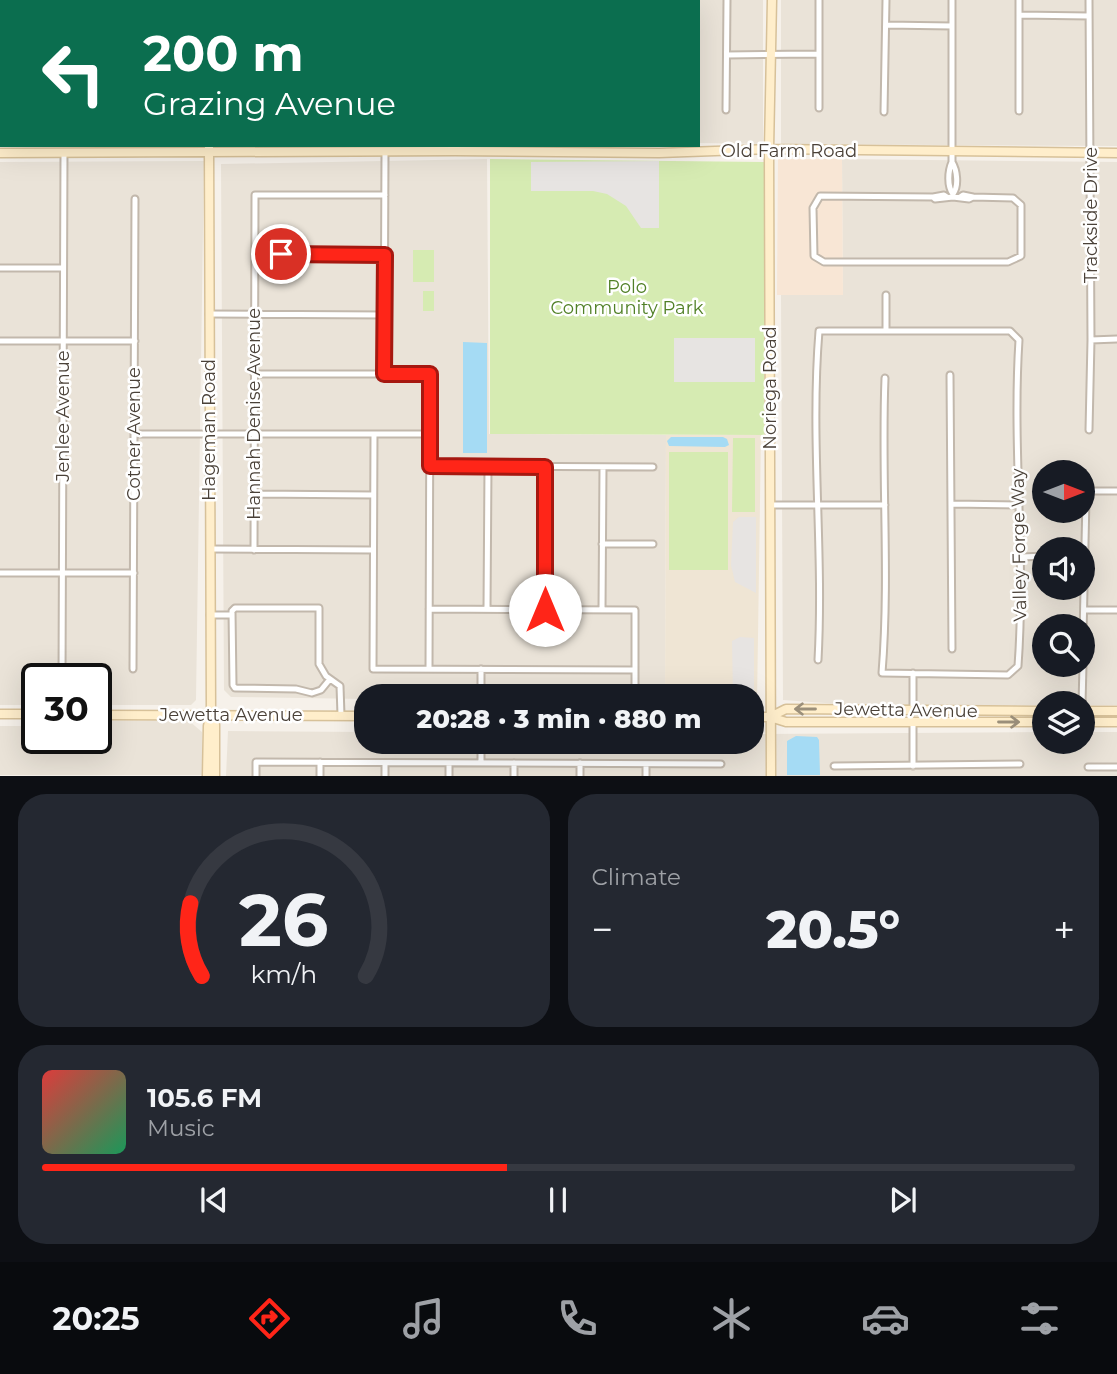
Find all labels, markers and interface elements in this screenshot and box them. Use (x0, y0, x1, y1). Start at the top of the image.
text: 200 m (143, 24, 304, 83)
icon: left (28, 28, 119, 119)
text: Grazing Avenue (143, 84, 396, 123)
street label: Old Farm Road (721, 140, 857, 162)
street label: Trackside Drive (1080, 147, 1102, 283)
pin (251, 224, 311, 284)
icon: arrive (262, 235, 300, 273)
park label: Polo Community Park (550, 276, 704, 319)
street label: Hannah Denise Avenue (243, 308, 265, 520)
street label: Noriega Road (759, 326, 781, 450)
street label: Jenlee Avenue (52, 350, 74, 483)
street label: Hageman Road (198, 359, 220, 501)
street label: Cotner Avenue (123, 367, 145, 501)
north arrow (1032, 460, 1096, 523)
map controls (1032, 460, 1095, 754)
street label: Valley Forge Way (1007, 468, 1031, 622)
button: sound (1032, 537, 1095, 600)
position arrow (508, 573, 582, 647)
button: search (1032, 614, 1095, 677)
speed limit sign: 30 (21, 663, 112, 754)
button: layers (1032, 691, 1095, 754)
street label: Jewetta Avenue (833, 698, 978, 722)
one-way arrow (794, 702, 817, 716)
text: 20:28 · 3 min · 880 m (417, 703, 701, 735)
street label: Jewetta Avenue (158, 704, 303, 726)
one-way arrow (997, 715, 1020, 729)
text: Climate (592, 863, 681, 891)
text: 26 (239, 877, 328, 965)
text: 20.5° (766, 898, 900, 961)
text: − (592, 906, 613, 953)
text: + (1053, 906, 1075, 953)
text: km/h (250, 959, 317, 989)
text: 105.6 FM (147, 1082, 262, 1114)
text: Music (147, 1114, 215, 1142)
icon: previous (195, 1181, 233, 1219)
icon: pause (539, 1181, 577, 1219)
icon: next (884, 1181, 922, 1219)
icon: directions (245, 1294, 294, 1343)
icon: music (399, 1294, 448, 1343)
icon: phone (553, 1294, 602, 1343)
icon: climate (707, 1294, 756, 1343)
icon: car (861, 1294, 910, 1343)
icon: filters (1015, 1294, 1064, 1343)
text: 20:25 (53, 1299, 139, 1338)

